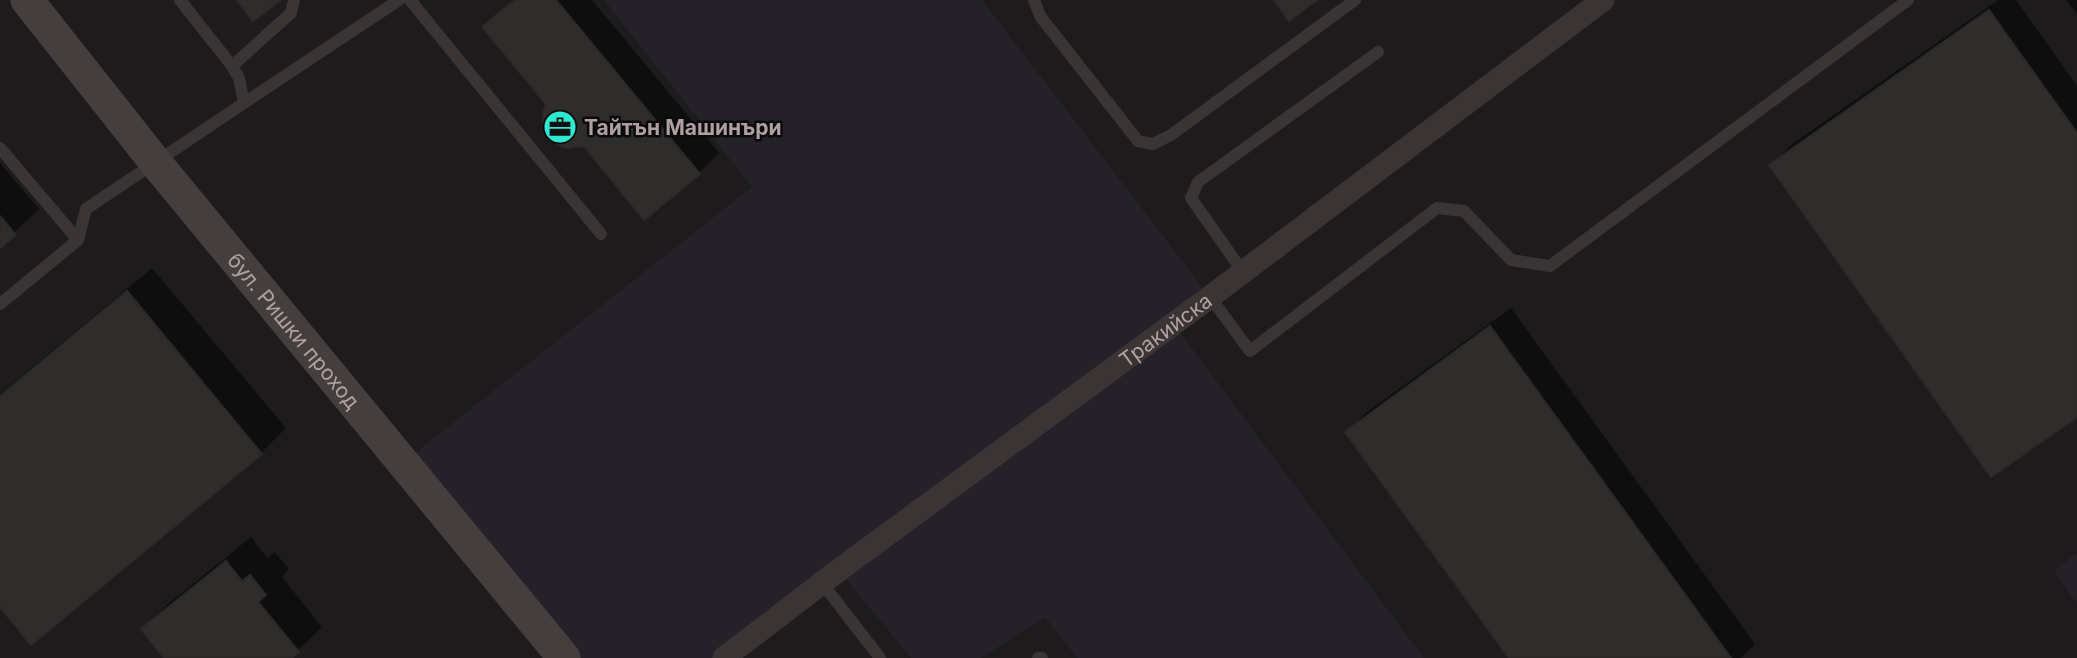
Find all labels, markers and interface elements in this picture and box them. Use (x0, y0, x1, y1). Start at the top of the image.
office icon: Тайтън Машинъри (541, 108, 579, 146)
place label: Тайтън Машинъри (584, 115, 782, 140)
street label: бул. Ришки проход (223, 248, 366, 413)
street label: Тракийска (1114, 288, 1217, 372)

